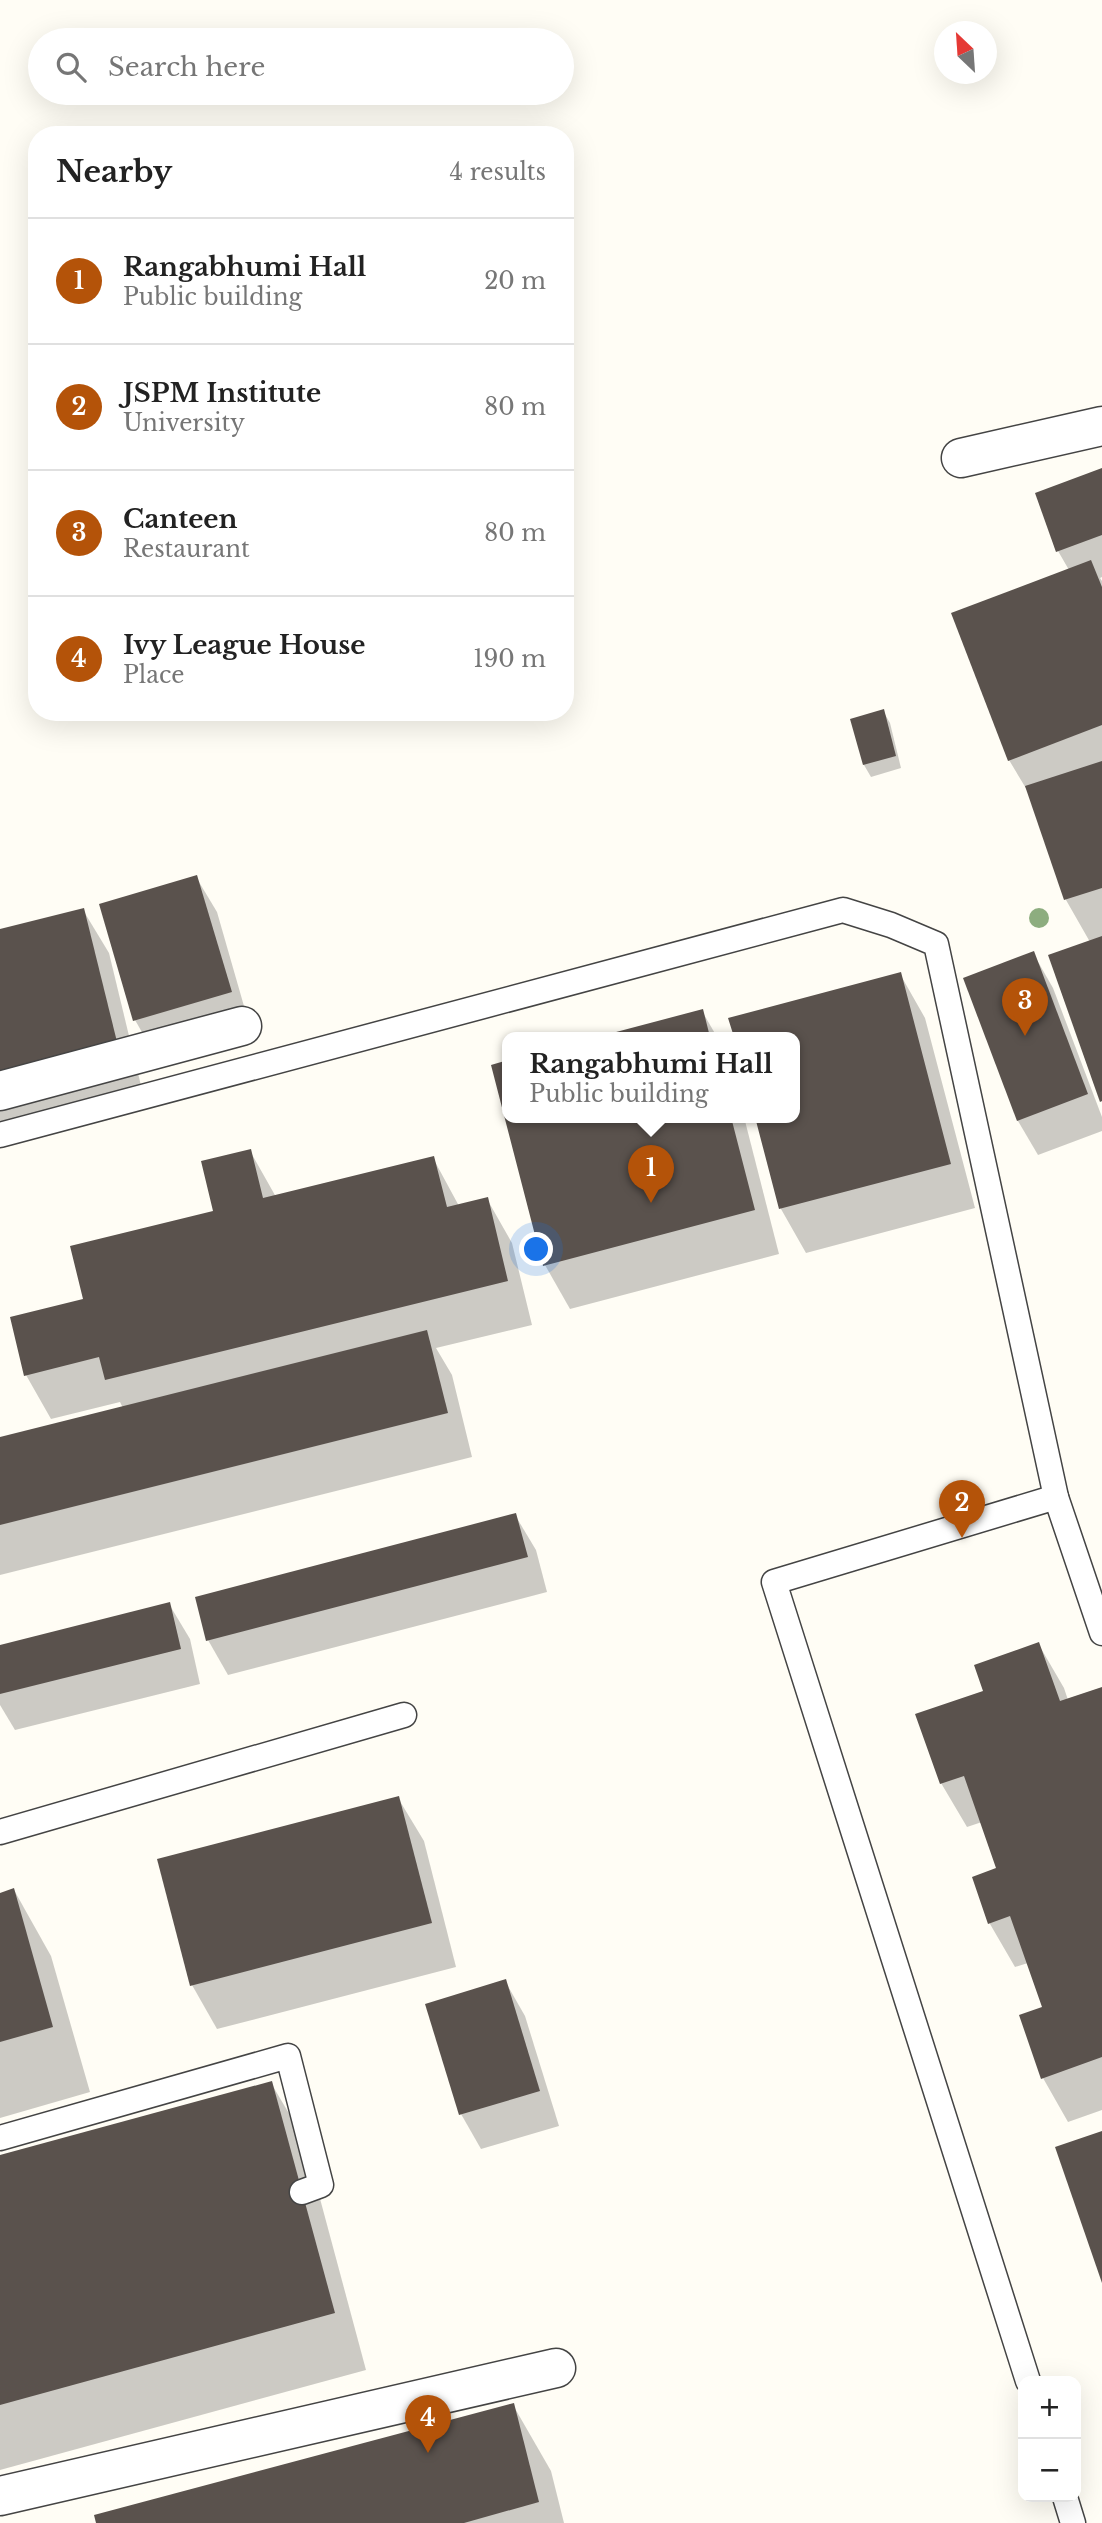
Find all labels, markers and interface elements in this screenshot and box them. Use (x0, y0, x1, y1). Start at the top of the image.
north arrow (934, 21, 997, 84)
search box (28, 28, 574, 105)
icon: search (52, 48, 90, 86)
text: Search here (108, 51, 265, 83)
text: Nearby (56, 153, 172, 190)
text: 4 results (450, 158, 546, 186)
text: Rangabhumi Hall (123, 251, 366, 283)
text: 1 (74, 267, 84, 295)
text: 20 m (484, 267, 546, 295)
text: Public building (123, 283, 302, 311)
text: JSPM Institute (123, 377, 321, 409)
text: 2 (72, 393, 86, 421)
text: 80 m (484, 393, 546, 421)
text: University (123, 409, 245, 437)
text: Canteen (123, 503, 237, 535)
text: 3 (72, 519, 86, 547)
text: 80 m (484, 519, 546, 547)
text: Restaurant (123, 535, 250, 563)
text: Ivy League House (123, 629, 366, 661)
text: 4 (71, 645, 87, 673)
text: 190 m (473, 645, 546, 673)
text: Place (123, 661, 185, 689)
pin: 3 (1002, 978, 1048, 1036)
popup (502, 1032, 800, 1123)
text: Rangabhumi Hall (529, 1048, 773, 1080)
text: Public building (529, 1080, 709, 1108)
pin: 1 (628, 1145, 674, 1203)
your location (519, 1232, 553, 1266)
pin: 2 (939, 1480, 985, 1538)
map controls (1018, 2376, 1081, 2502)
button: + (1018, 2376, 1081, 2439)
pin: 4 (405, 2395, 451, 2453)
button: − (1018, 2439, 1081, 2502)

